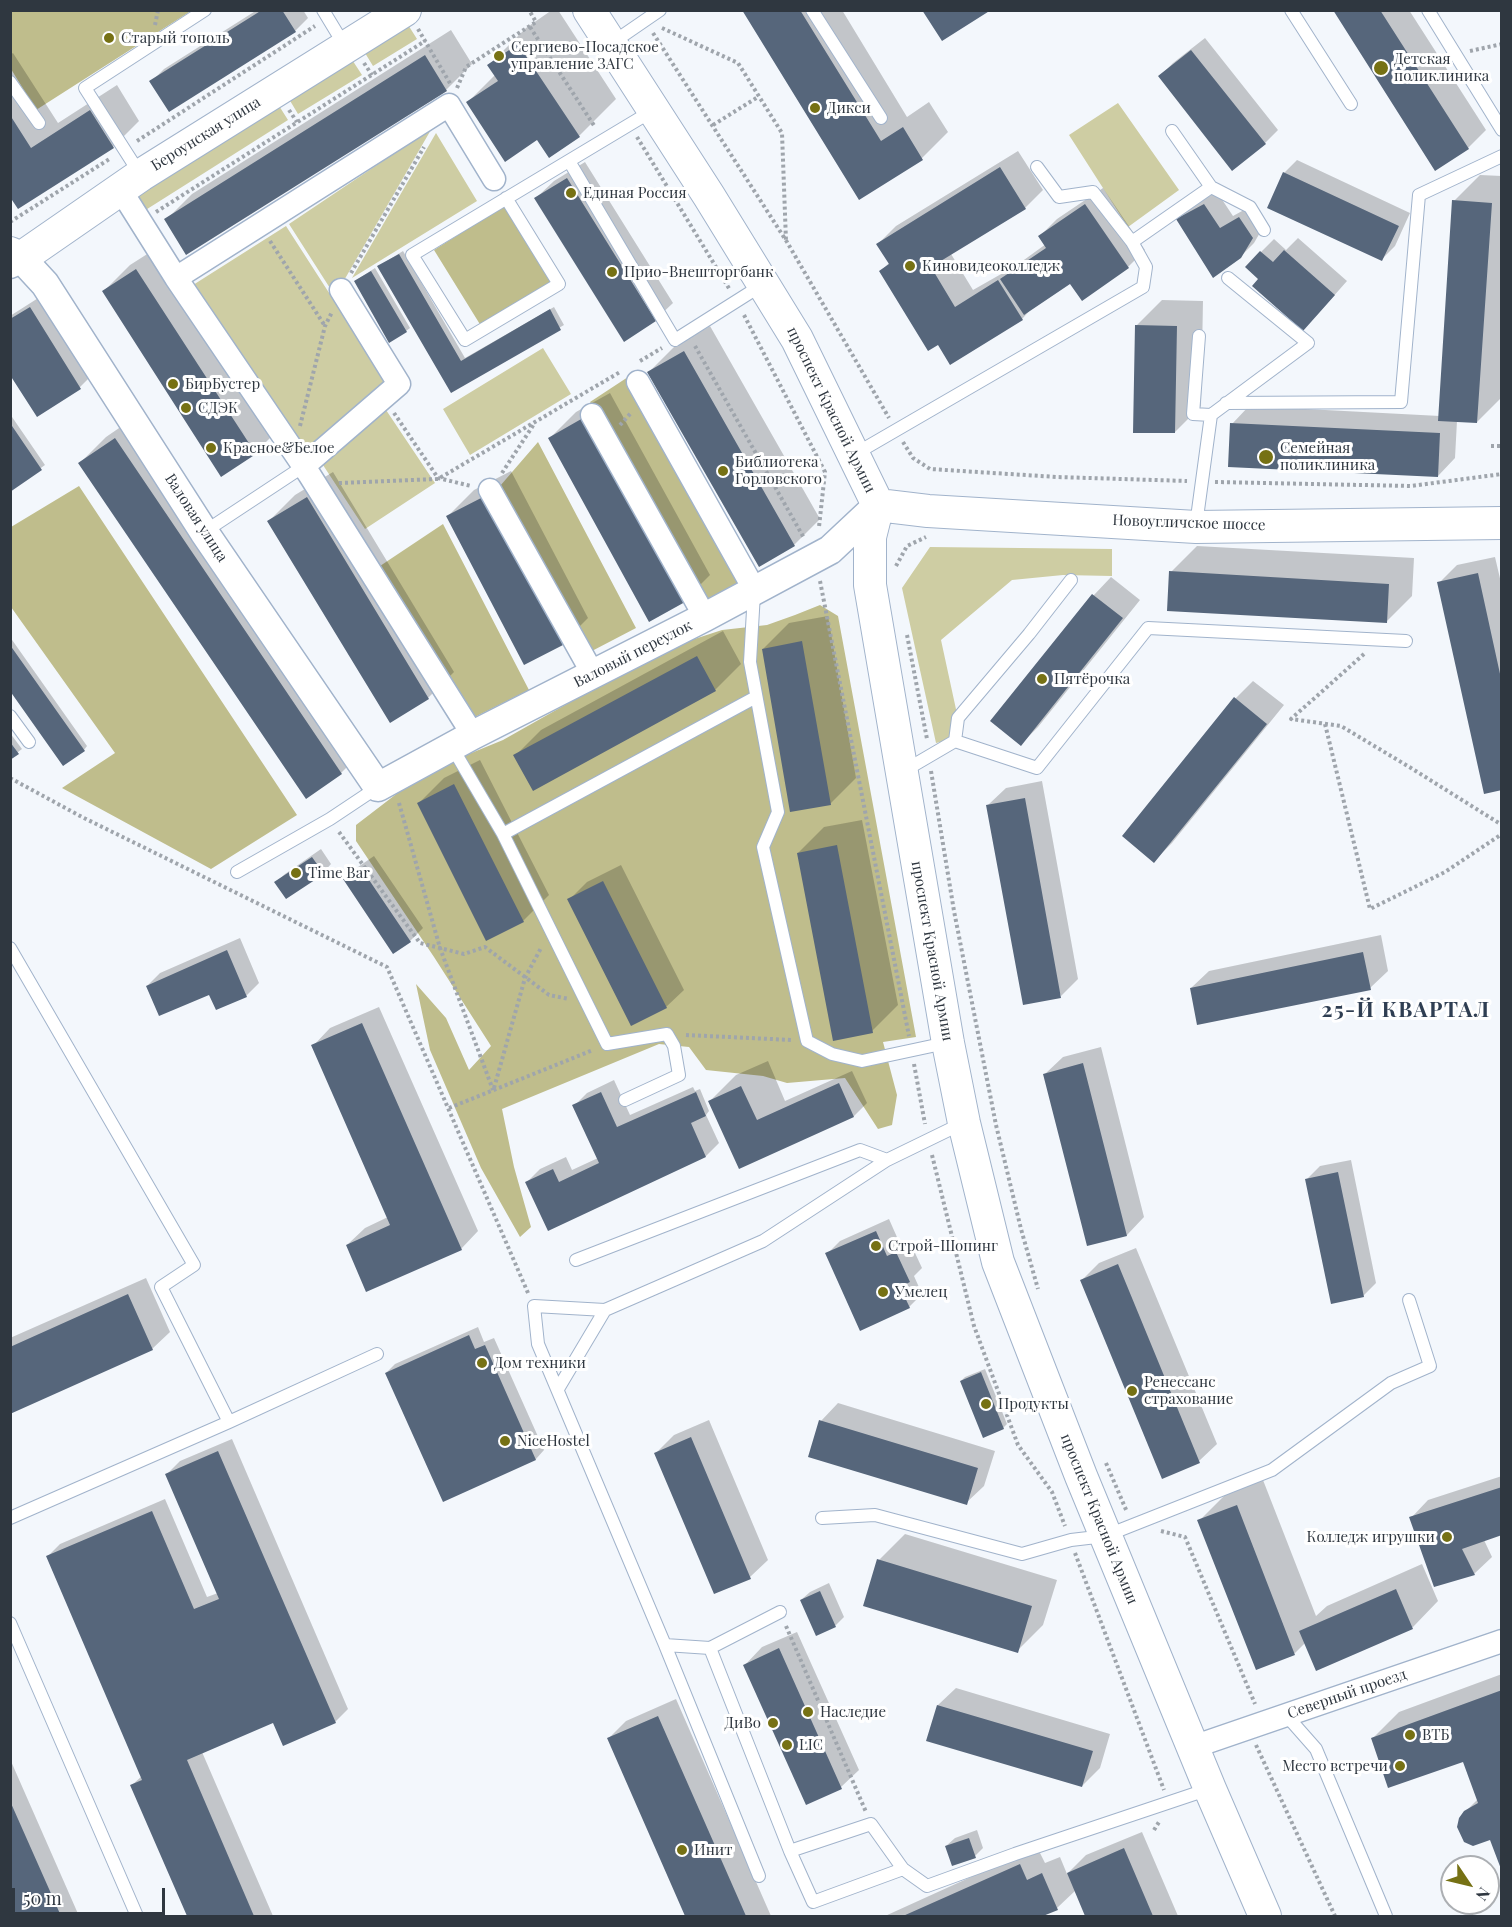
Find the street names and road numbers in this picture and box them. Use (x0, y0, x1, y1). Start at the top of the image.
street label: Бероунская улица (148, 93, 264, 175)
street label: проспект Красной Армии (783, 324, 879, 496)
street label: Валовая улица (161, 471, 231, 565)
street label: Новоугличское шоссе (1112, 511, 1266, 535)
street label: Валовый переулок (571, 616, 695, 692)
street label: проспект Красной Армии (907, 860, 957, 1042)
street label: проспект Красной Армии (1056, 1431, 1142, 1607)
street label: Северный проезд (1285, 1665, 1409, 1723)

